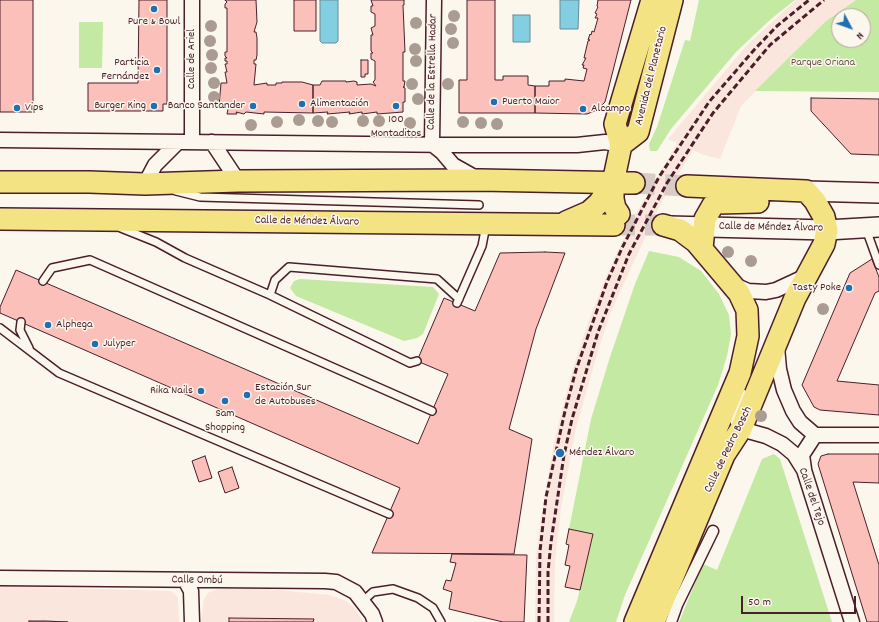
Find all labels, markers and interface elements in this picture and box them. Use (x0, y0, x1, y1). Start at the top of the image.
marker: Pure & Bowl (149, 4, 159, 14)
north arrow (831, 8, 871, 48)
street label: Calle de la Estrella Hadar (425, 14, 441, 130)
place label: Pure & Bowl (128, 15, 180, 29)
street label: Avenida del Planetario (633, 25, 671, 127)
text: N (851, 28, 867, 43)
street label: Calle de Ariel (185, 29, 199, 89)
place label: Particia Fernández (101, 56, 149, 84)
park label: Parque Oriana (791, 56, 855, 70)
marker: Particia Fernández (152, 65, 162, 75)
place label: Puerto Maior (502, 95, 560, 109)
place label: Alimentación (310, 97, 369, 111)
marker: Puerto Maior (489, 97, 499, 107)
place label: Burger King (94, 99, 146, 113)
place label: Banco Santander (168, 99, 245, 113)
marker: Alimentación (297, 99, 307, 109)
place label: Vips (25, 101, 44, 115)
marker: Burger King (149, 101, 159, 111)
marker: Banco Santander (248, 101, 258, 111)
marker: 100 Montaditos (391, 101, 401, 111)
place label: Alcampo (591, 102, 630, 116)
marker: Vips (12, 103, 22, 113)
marker: Alcampo (578, 104, 588, 114)
place label: 100 Montaditos (371, 113, 421, 141)
street label: Calle de Méndez Álvaro (255, 214, 359, 230)
street label: Calle de Méndez Álvaro (719, 220, 823, 236)
place label: Tasty Poke (792, 281, 841, 295)
marker: Tasty Poke (844, 283, 854, 293)
place label: Alphega (56, 318, 93, 332)
marker: Alphega (43, 320, 53, 330)
place label: Julyper (103, 337, 136, 351)
marker: Julyper (90, 339, 100, 349)
place label: Estación Sur de Autobuses (255, 381, 316, 409)
place label: Rika Nails (150, 384, 193, 398)
marker: Rika Nails (196, 386, 206, 396)
marker: Estación Sur de Autobuses (242, 390, 252, 400)
marker: Sam Shopping (220, 396, 230, 406)
street label: Calle de Pedro Bosch (702, 404, 756, 496)
place label: Sam Shopping (205, 407, 245, 435)
place label: Méndez Álvaro (569, 446, 634, 460)
marker: Méndez Álvaro (554, 447, 566, 459)
street label: Calle del Tejo (794, 466, 828, 528)
street label: Calle Ombú (171, 573, 223, 589)
scale bar (743, 588, 858, 614)
text: 50 m (748, 594, 771, 611)

